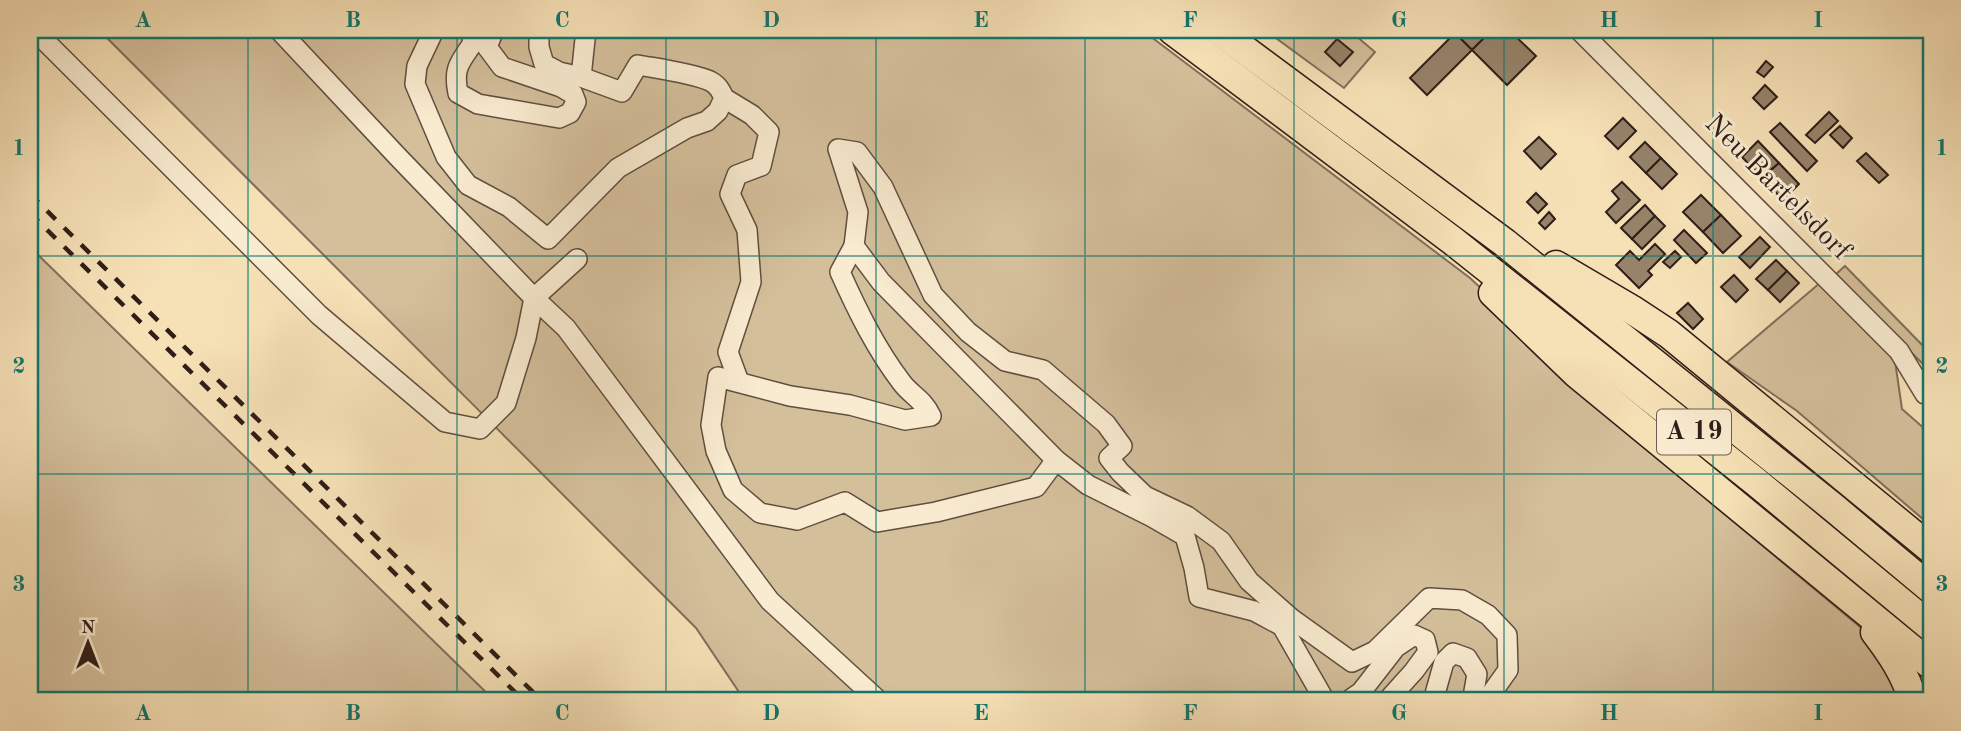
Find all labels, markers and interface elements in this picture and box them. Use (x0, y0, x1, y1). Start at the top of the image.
text: A (134, 9, 152, 32)
text: B (345, 9, 361, 32)
text: C (554, 9, 570, 32)
text: D (762, 9, 780, 32)
text: E (973, 9, 989, 32)
text: F (1182, 9, 1198, 32)
text: G (1391, 9, 1407, 32)
text: H (1600, 9, 1618, 32)
text: I (1813, 9, 1823, 32)
street label: Neu Bartelsdorf (1699, 110, 1857, 268)
text: 1 (12, 137, 26, 160)
text: 1 (1935, 137, 1949, 160)
text: 2 (12, 355, 26, 378)
text: 2 (1935, 355, 1949, 378)
road number: A 19 (1657, 410, 1731, 454)
text: 3 (12, 573, 26, 596)
text: 3 (1935, 573, 1949, 596)
north arrow (52, 608, 122, 678)
text: N (81, 619, 96, 638)
text: A (134, 702, 152, 725)
text: B (345, 702, 361, 725)
text: C (554, 702, 570, 725)
text: D (762, 702, 780, 725)
text: E (973, 702, 989, 725)
text: F (1182, 702, 1198, 725)
text: G (1391, 702, 1407, 725)
text: H (1600, 702, 1618, 725)
text: I (1813, 702, 1823, 725)

